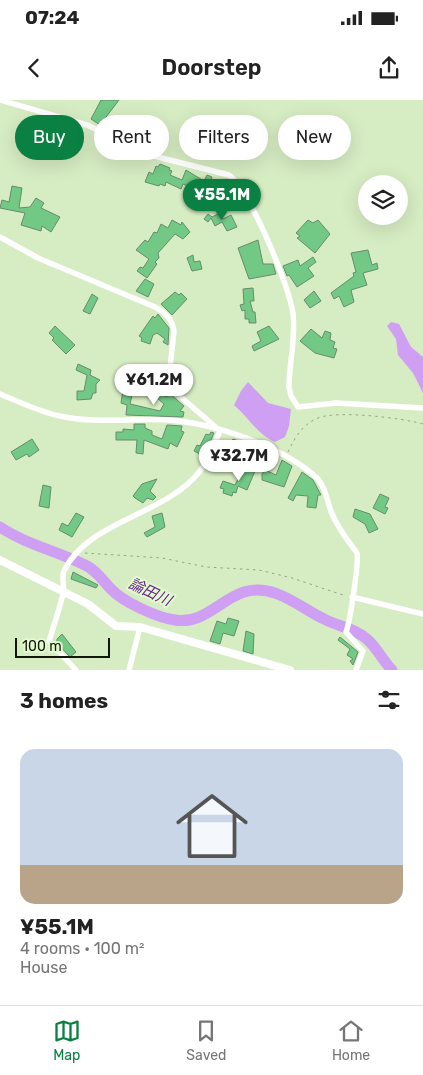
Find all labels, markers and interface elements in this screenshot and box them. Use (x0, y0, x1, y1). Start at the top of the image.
text: 07:24 (25, 6, 80, 29)
icon: back (20, 54, 48, 82)
text: Doorstep (162, 54, 261, 81)
icon: share (375, 54, 403, 82)
chip: Buy (15, 115, 84, 160)
chip: Rent (94, 115, 169, 160)
chip: Filters (179, 115, 268, 160)
chip: New (278, 115, 351, 160)
map controls (358, 175, 408, 225)
button: layers (358, 175, 408, 225)
pin: ¥55.1M (181, 178, 263, 221)
text: ¥55.1M (194, 185, 250, 204)
pin: ¥61.2M (113, 364, 195, 406)
text: ¥61.2M (125, 370, 183, 389)
pin: ¥32.7M (198, 440, 280, 482)
text: ¥32.7M (210, 446, 268, 465)
water label: 論田川 (126, 574, 176, 611)
scale bar (15, 635, 110, 658)
text: 100 m (22, 638, 62, 655)
icon: filters (375, 686, 403, 714)
text: 3 homes (20, 688, 108, 713)
icon: home (167, 781, 257, 871)
text: ¥55.1M (20, 914, 94, 939)
text: 4 rooms · 100 m² (20, 939, 144, 958)
text: House (20, 958, 67, 977)
tab: Map (53, 1017, 81, 1064)
tab: Saved (186, 1017, 226, 1064)
tab: Home (332, 1017, 370, 1064)

